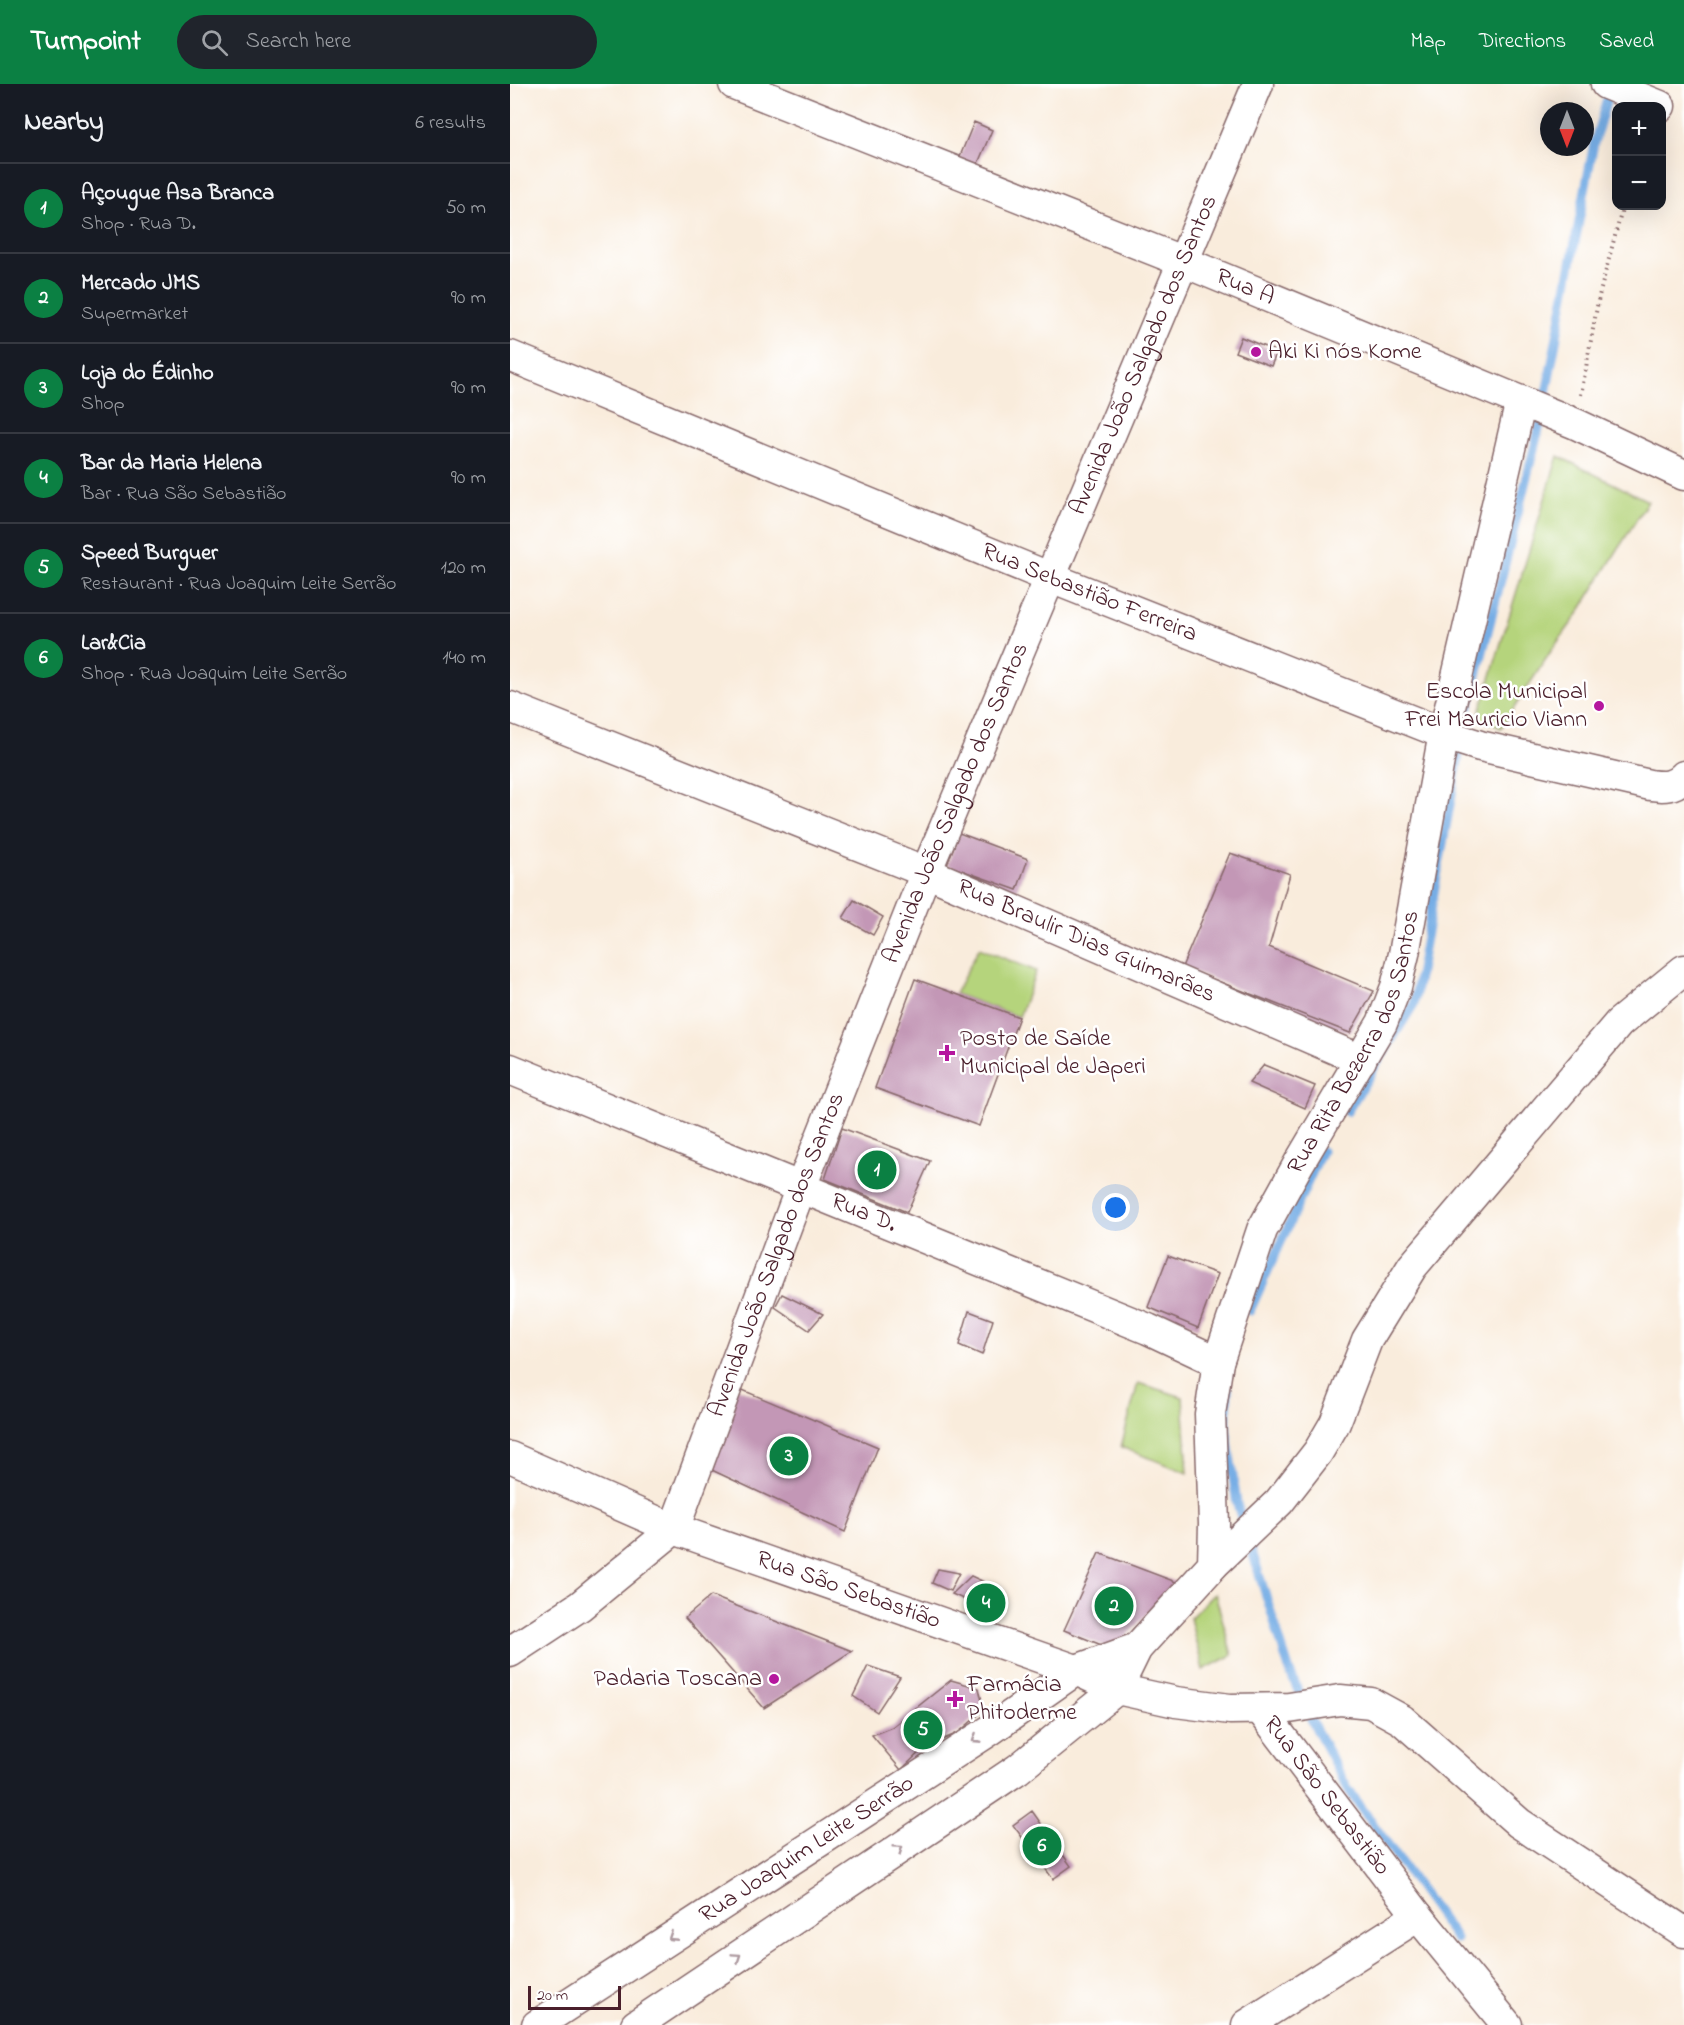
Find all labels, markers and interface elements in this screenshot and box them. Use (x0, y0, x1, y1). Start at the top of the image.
search box (177, 15, 597, 69)
text: Turnpoint (30, 22, 141, 63)
icon: search (198, 26, 231, 59)
text: Search here (246, 26, 351, 58)
text: Map (1410, 27, 1446, 57)
text: Directions (1479, 27, 1566, 57)
text: Saved (1599, 27, 1654, 57)
north arrow (1540, 102, 1594, 156)
map controls (1612, 102, 1666, 210)
button: + (1612, 102, 1666, 156)
text: Nearby (24, 104, 103, 142)
text: 6 results (415, 109, 486, 138)
button: − (1612, 156, 1666, 210)
text: Açougue Asa Branca (81, 178, 274, 210)
street label: Avenida João Salgado dos Santos (1061, 189, 1227, 521)
text: 1 (40, 194, 47, 223)
text: 50 m (445, 194, 486, 223)
text: Shop · Rua D. (81, 210, 196, 239)
street label: Rua A (1210, 259, 1280, 315)
text: Mercado JMS (81, 268, 200, 300)
text: 2 (39, 284, 48, 313)
text: 90 m (451, 284, 486, 313)
text: Supermarket (81, 300, 188, 329)
place label: Aki Ki nós Kome (1268, 335, 1422, 370)
marker: Aki Ki nós Kome (1249, 345, 1263, 359)
text: Loja do Édinho (81, 358, 214, 390)
text: 3 (39, 374, 48, 403)
text: 90 m (451, 374, 486, 403)
text: Shop (81, 390, 125, 419)
text: Bar da Maria Helena (81, 448, 262, 480)
text: 4 (39, 464, 48, 493)
text: 90 m (451, 464, 486, 493)
text: Bar · Rua São Sebastião (81, 480, 287, 509)
street label: Rua Sebastião Ferreira (976, 534, 1203, 652)
text: Speed Burguer (81, 538, 218, 570)
text: 5 (38, 554, 49, 583)
text: 120 m (441, 554, 486, 583)
text: Restaurant · Rua Joaquim Leite Serrão (81, 570, 396, 599)
text: Lar&Cia (81, 628, 146, 660)
street label: Avenida João Salgado dos Santos (874, 637, 1038, 969)
text: 6 (39, 644, 48, 673)
text: 140 m (442, 644, 486, 673)
text: Shop · Rua Joaquim Leite Serrão (81, 660, 347, 689)
place label: Escola Municipal Frei Mauricio Viann (1404, 675, 1587, 738)
marker: Escola Municipal Frei Mauricio Viann (1592, 699, 1606, 713)
street label: Rua Braulir Dias Guimarães (951, 870, 1221, 1012)
street label: Rua Rita Bezerra dos Santos (1279, 908, 1429, 1181)
place label: Posto de Saíde Municipal de Japeri (960, 1022, 1146, 1085)
marker: Posto de Saíde Municipal de Japeri (938, 1044, 956, 1062)
street label: Avenida João Salgado dos Santos (700, 1087, 854, 1422)
pin: 1 (858, 1148, 896, 1192)
street label: Rua D. (825, 1184, 902, 1242)
your location (1101, 1193, 1130, 1222)
pin: 3 (770, 1434, 808, 1478)
street label: Rua São Sebastião (752, 1542, 945, 1639)
pin: 4 (966, 1580, 1006, 1625)
pin: 2 (1094, 1584, 1134, 1628)
place label: Padaria Toscana (594, 1662, 762, 1697)
place label: Farmácia Phitoderme (966, 1668, 1077, 1731)
marker: Padaria Toscana (767, 1672, 781, 1686)
marker: Farmácia Phitoderme (948, 1692, 962, 1706)
pin: 5 (904, 1708, 942, 1752)
street label: Rua São Sebastião (1254, 1709, 1399, 1883)
one-way arrow (972, 1732, 982, 1744)
street label: Rua Joaquim Leite Serrão (692, 1767, 921, 1932)
pin: 6 (1022, 1824, 1062, 1868)
one-way arrow (892, 1845, 903, 1856)
one-way arrow (668, 1930, 678, 1942)
one-way arrow (731, 1953, 741, 1965)
scale bar (528, 1983, 621, 2010)
text: 20 m (537, 1984, 568, 2008)

